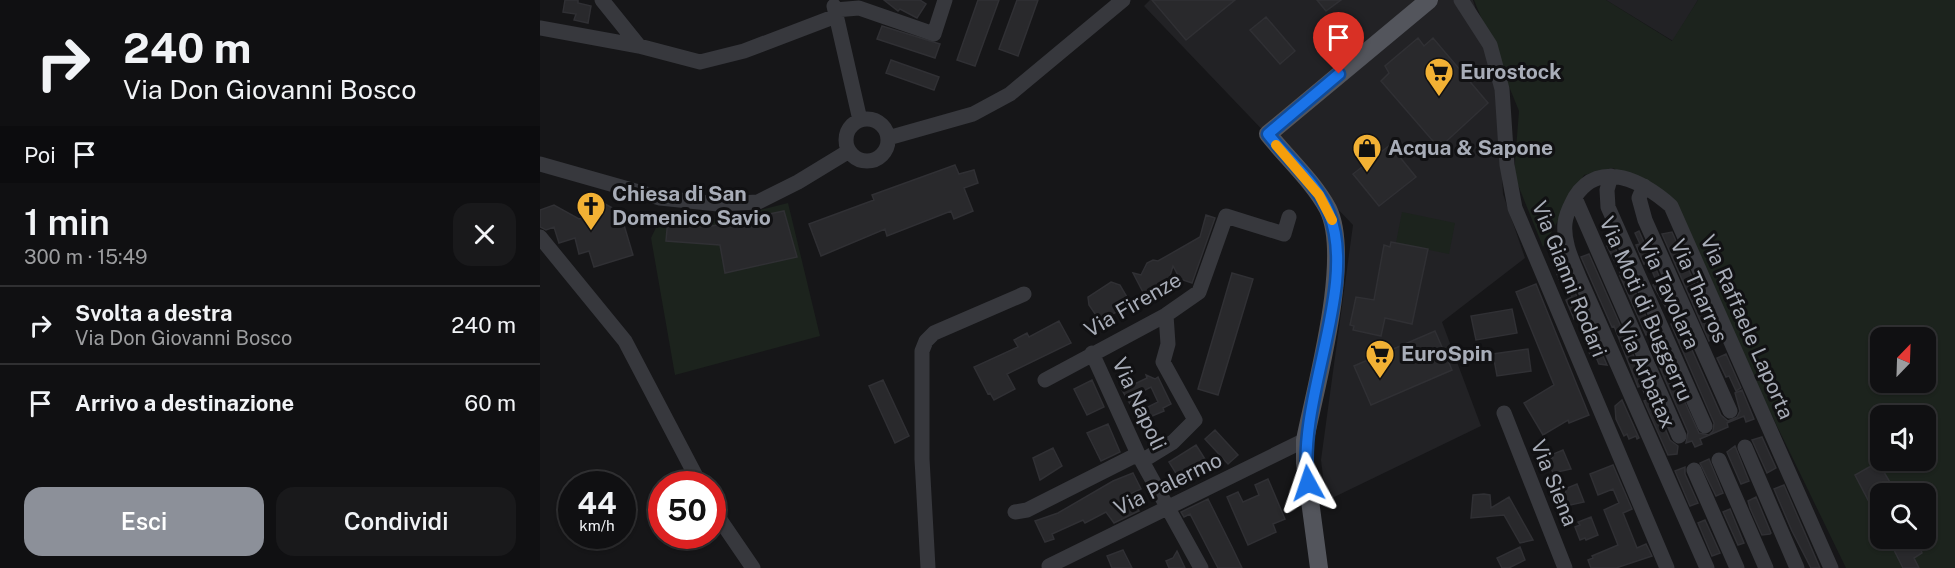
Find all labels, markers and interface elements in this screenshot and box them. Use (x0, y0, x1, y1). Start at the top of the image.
pin (1313, 12, 1364, 74)
icon: arrive (1322, 21, 1355, 54)
text: 240 m (123, 23, 251, 72)
icon: right (24, 24, 102, 102)
supermarket icon: Eurostock (1423, 56, 1455, 98)
place label: Eurostock (1460, 59, 1561, 84)
text: Via Don Giovanni Bosco (123, 73, 416, 105)
shop icon: Acqua & Sapone (1351, 132, 1383, 174)
place label: Acqua & Sapone (1388, 135, 1553, 160)
icon: arrive (68, 138, 101, 171)
text: Poi (24, 142, 56, 168)
place label: Chiesa di San Domenico Savio (612, 181, 771, 230)
church icon: Chiesa di San Domenico Savio (575, 190, 607, 232)
street label: Via Gianni Rodari (1527, 197, 1612, 360)
text: 1 min (24, 201, 110, 243)
button: close (453, 203, 516, 266)
street label: Via Moti di Buggerru (1595, 213, 1698, 405)
street label: Via Raffaele Laporta (1696, 231, 1799, 423)
street label: Via Tavolara (1634, 235, 1705, 353)
street label: Via Tharros (1665, 235, 1733, 347)
text: 300 m · 15:49 (24, 245, 148, 269)
street label: Via Firenze (1080, 267, 1186, 342)
text: Svolta a destra (75, 300, 232, 326)
icon: right (24, 309, 57, 342)
text: 240 m (451, 312, 516, 338)
street label: Via Arbatax (1612, 318, 1681, 432)
text: Via Don Giovanni Bosco (75, 326, 292, 350)
north arrow (1870, 327, 1936, 393)
map controls (1870, 327, 1936, 549)
supermarket icon: EuroSpin (1364, 338, 1396, 380)
place label: EuroSpin (1401, 341, 1493, 366)
street label: Via Napoli (1107, 354, 1172, 454)
icon: arrive (24, 387, 57, 420)
text: Arrivo a destinazione (75, 390, 294, 416)
text: 60 m (465, 390, 516, 416)
button: sound (1870, 405, 1936, 471)
street label: Via Siena (1526, 436, 1583, 530)
street label: Via Palermo (1110, 447, 1226, 520)
position arrow (1276, 451, 1340, 515)
speed limit sign: 50 (648, 471, 726, 549)
button: search (1870, 483, 1936, 549)
text: 44 (577, 485, 617, 521)
button: Esci (24, 487, 264, 556)
button: Condividi (276, 487, 516, 556)
text: km/h (579, 517, 615, 534)

